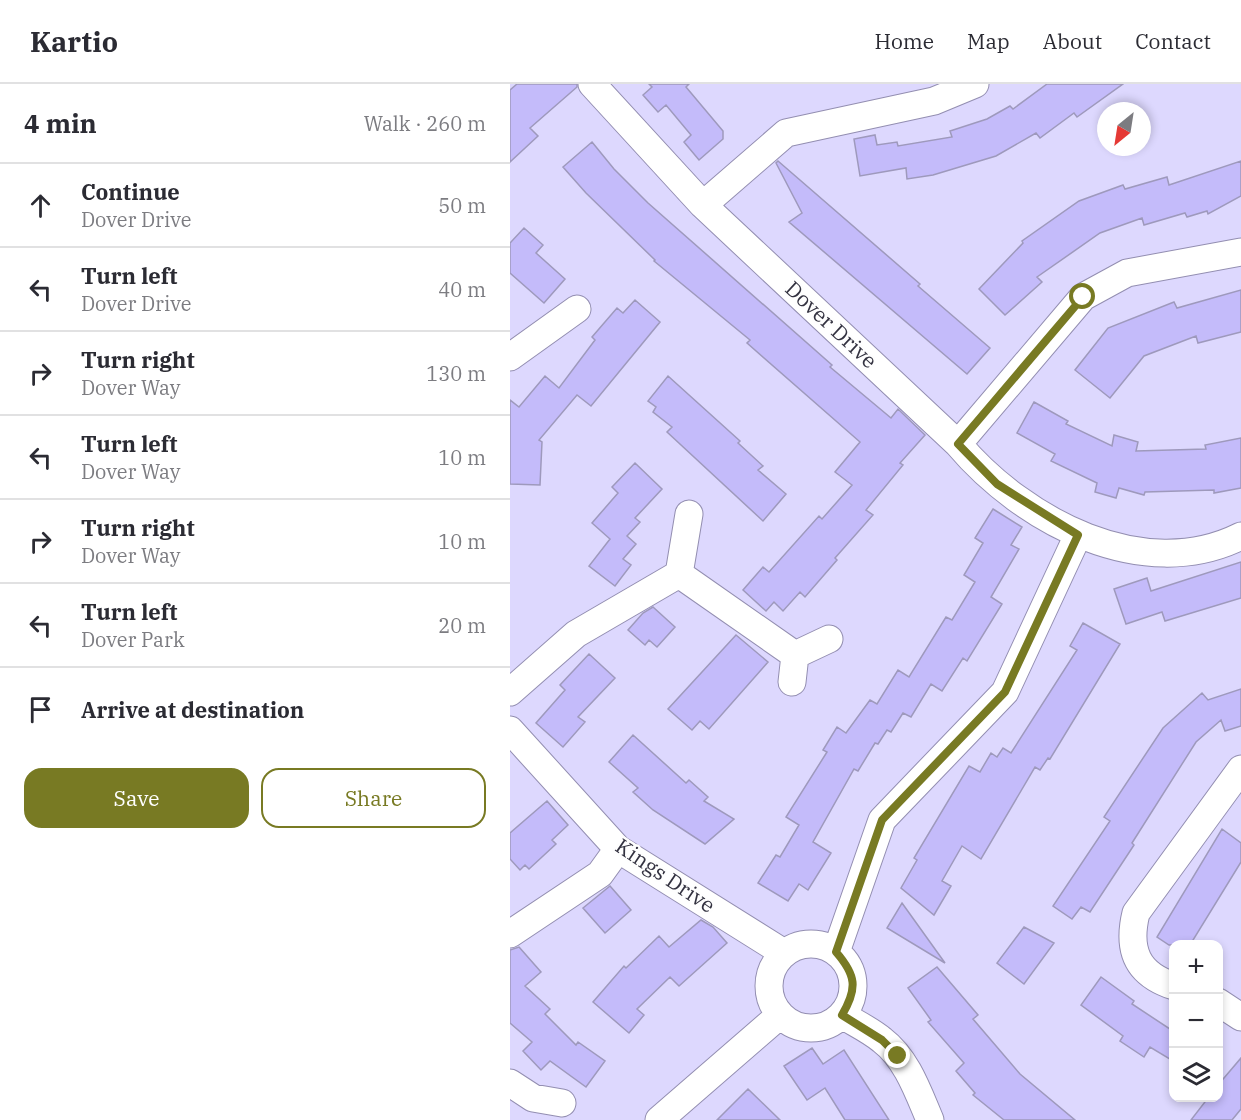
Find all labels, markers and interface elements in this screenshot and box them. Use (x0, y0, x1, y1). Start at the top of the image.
text: Kartio (30, 23, 118, 60)
text: Home (874, 27, 934, 55)
text: Map (967, 27, 1010, 55)
text: About (1043, 27, 1102, 55)
text: Contact (1135, 27, 1211, 55)
north arrow (1097, 102, 1151, 156)
text: 4 min (24, 106, 97, 140)
text: Walk · 260 m (364, 110, 486, 137)
text: Continue (81, 177, 180, 206)
icon: ahead (24, 189, 57, 222)
text: 50 m (438, 192, 486, 219)
text: Dover Drive (81, 206, 191, 233)
text: Turn left (81, 261, 177, 290)
icon: left (24, 273, 57, 306)
street label: Dover Drive (780, 275, 884, 374)
text: 40 m (438, 276, 486, 303)
route start (1069, 283, 1095, 309)
text: Dover Drive (81, 290, 191, 317)
text: Turn right (81, 345, 195, 374)
icon: right (24, 357, 57, 390)
text: 130 m (426, 360, 486, 387)
text: Dover Way (81, 374, 180, 401)
text: Turn left (81, 429, 177, 458)
icon: left (24, 441, 57, 474)
text: 10 m (438, 444, 486, 471)
text: Dover Way (81, 458, 180, 485)
text: Turn right (81, 513, 195, 542)
icon: right (24, 525, 57, 558)
text: 10 m (438, 528, 486, 555)
text: Dover Way (81, 542, 180, 569)
text: Turn left (81, 597, 177, 626)
icon: left (24, 609, 57, 642)
text: 20 m (438, 612, 486, 639)
text: Dover Park (81, 626, 185, 653)
icon: arrive (24, 693, 57, 726)
text: Arrive at destination (81, 695, 304, 724)
button: Save (24, 768, 249, 828)
button: Share (261, 768, 486, 828)
street label: Kings Drive (610, 832, 721, 919)
map controls (1169, 940, 1223, 1102)
button: + (1169, 940, 1223, 994)
button: − (1169, 994, 1223, 1048)
route end (884, 1042, 910, 1068)
button: layers (1169, 1048, 1223, 1102)

